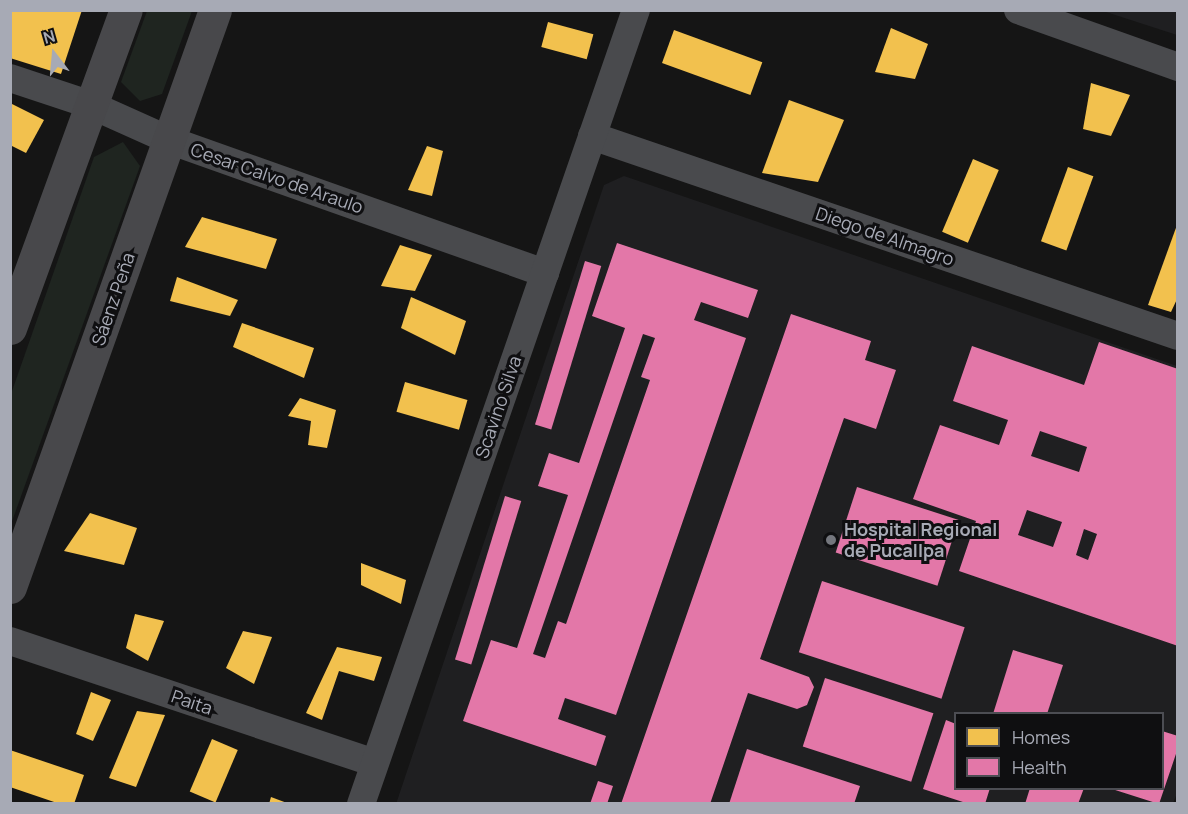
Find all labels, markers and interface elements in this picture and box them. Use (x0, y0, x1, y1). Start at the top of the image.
north arrow (24, 24, 84, 84)
text: N (40, 25, 58, 49)
street label: Cesar Calvo de Araulo (188, 138, 366, 218)
street label: Diego de Almagro (813, 202, 957, 270)
street label: Sáenz Peña (87, 250, 139, 348)
street label: Scavino Silva (470, 353, 526, 461)
place label: Hospital Regional de Pucallpa (844, 519, 997, 562)
marker: Hospital Regional de Pucallpa (822, 531, 840, 549)
street label: Paita (169, 685, 215, 719)
legend (954, 712, 1164, 790)
text: Homes (1012, 725, 1070, 749)
text: Health (1012, 755, 1067, 779)

